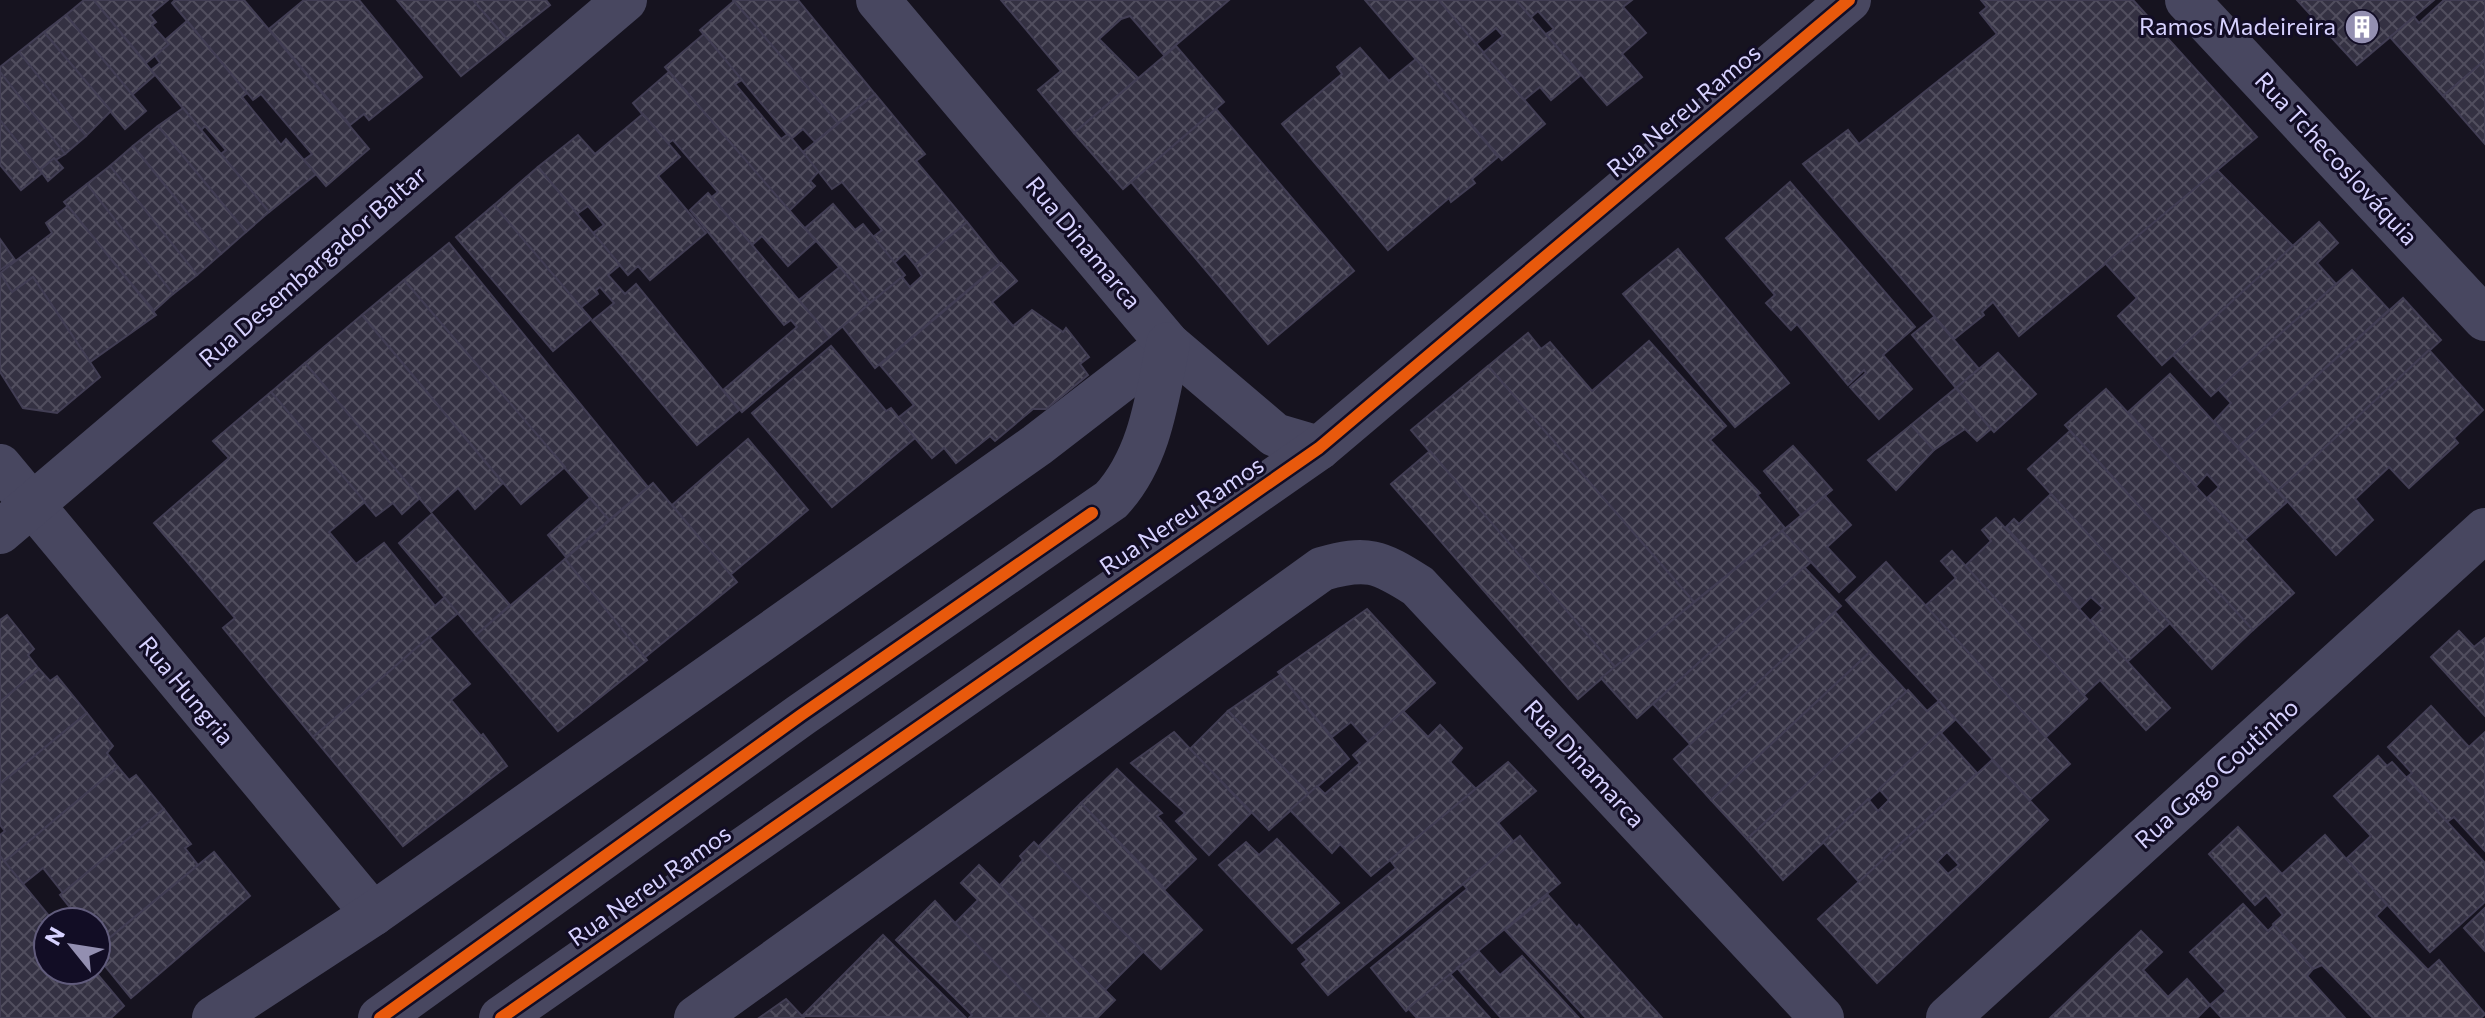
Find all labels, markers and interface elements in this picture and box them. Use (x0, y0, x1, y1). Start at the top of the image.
building icon: Ramos Madeireira (2343, 8, 2381, 46)
place label: Ramos Madeireira (2139, 11, 2336, 40)
street label: Rua Nereu Ramos (1600, 37, 1766, 183)
street label: Rua Tchecoslováquia (2249, 65, 2425, 250)
street label: Rua Desembargador Baltar (192, 159, 432, 372)
street label: Rua Dinamarca (1020, 170, 1148, 314)
street label: Rua Nereu Ramos (1094, 449, 1269, 580)
street label: Rua Hungria (133, 630, 241, 750)
street label: Rua Gago Coutinho (2128, 692, 2304, 854)
street label: Rua Dinamarca (1519, 693, 1652, 833)
street label: Rua Nereu Ramos (562, 818, 736, 952)
north arrow (32, 906, 112, 986)
text: N (38, 922, 70, 950)

